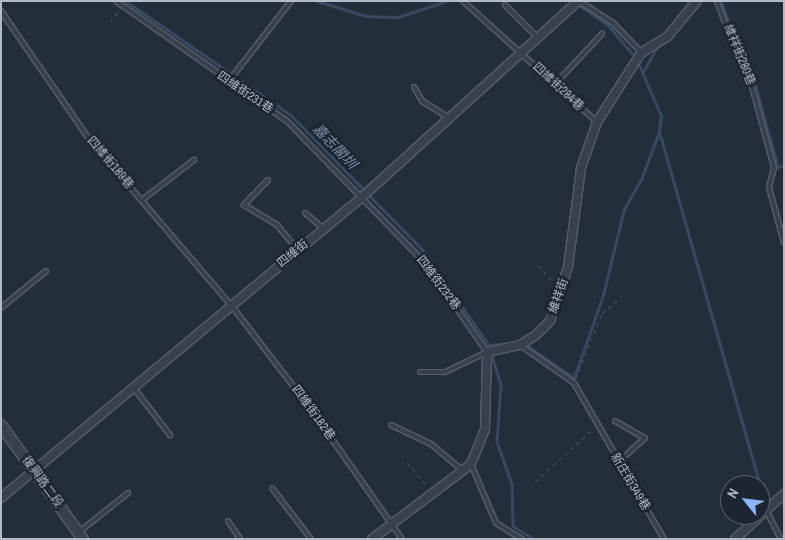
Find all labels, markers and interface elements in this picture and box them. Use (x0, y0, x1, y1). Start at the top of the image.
street label: 維祥街280巷 (720, 22, 758, 88)
street label: 四維街284巷 (530, 60, 586, 114)
street label: 四維街231巷 (214, 69, 276, 117)
water label: 嘉志閣圳 (310, 120, 360, 172)
street label: 四維街189巷 (84, 134, 136, 192)
street label: 四維街 (274, 237, 312, 271)
street label: 四維街232巷 (413, 253, 463, 313)
street label: 維祥街 (546, 277, 572, 315)
street label: 四維街182巷 (288, 383, 338, 443)
street label: 新庄街349巷 (607, 451, 653, 513)
street label: 復興路二段 (19, 453, 65, 511)
north arrow (720, 475, 770, 525)
text: N (723, 485, 743, 501)

